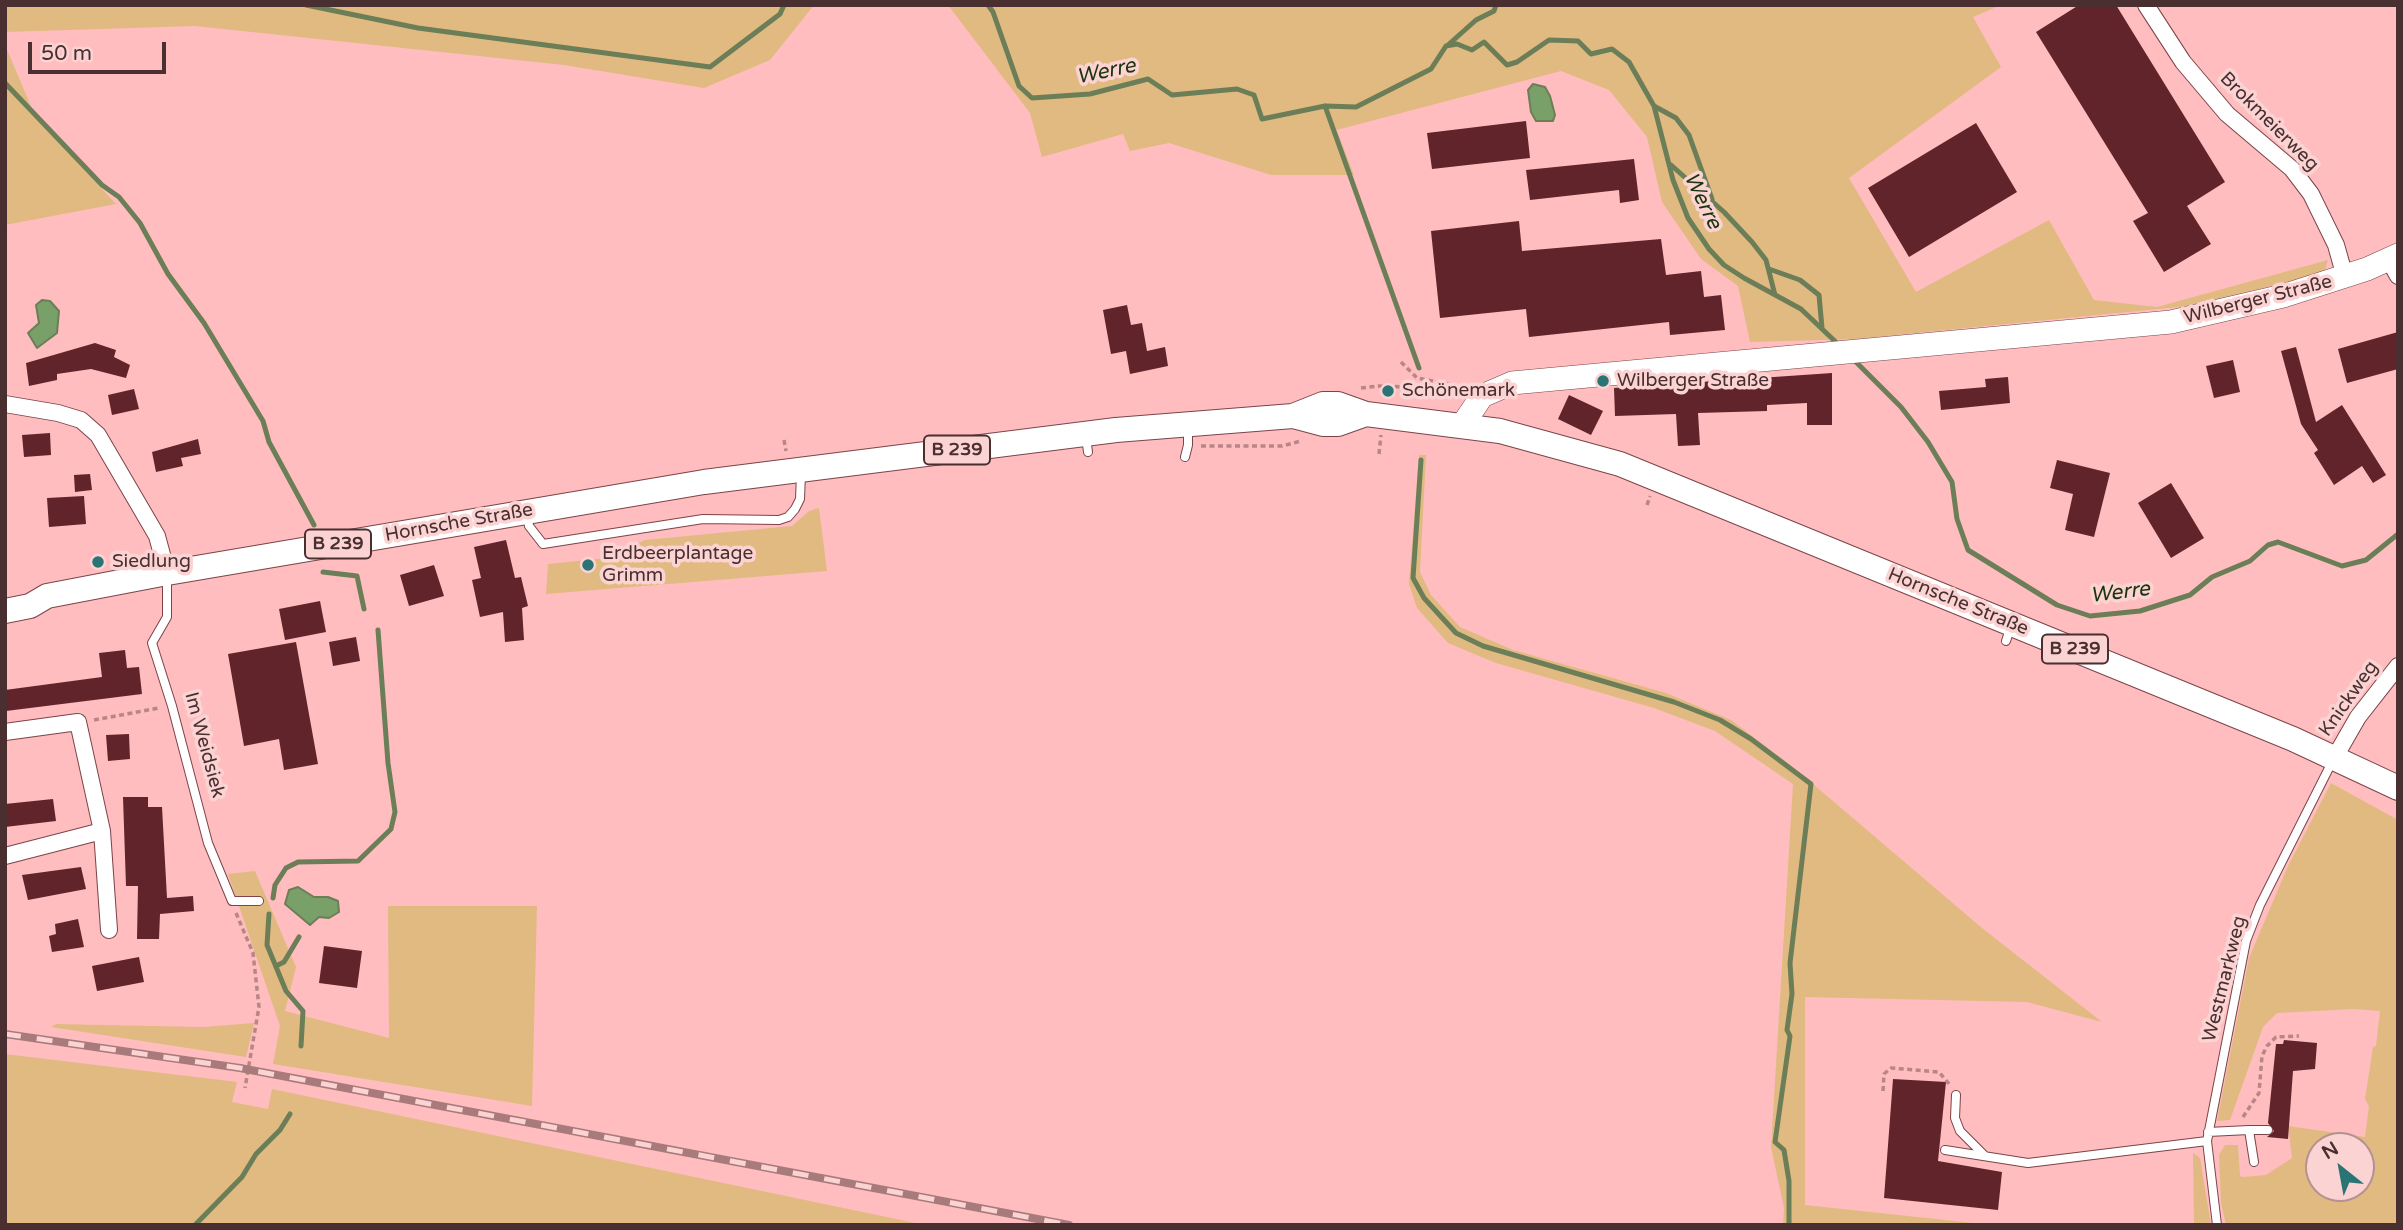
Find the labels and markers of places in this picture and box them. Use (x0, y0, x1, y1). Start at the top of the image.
place label: Wilberger Straße (1617, 370, 1769, 392)
marker: Wilberger Straße (1595, 373, 1611, 389)
place label: Schönemark (1402, 380, 1515, 402)
marker: Schönemark (1380, 383, 1396, 399)
place label: Erdbeerplantage Grimm (602, 543, 753, 587)
place label: Siedlung (112, 551, 191, 573)
marker: Siedlung (90, 554, 106, 570)
marker: Erdbeerplantage Grimm (580, 557, 596, 573)

